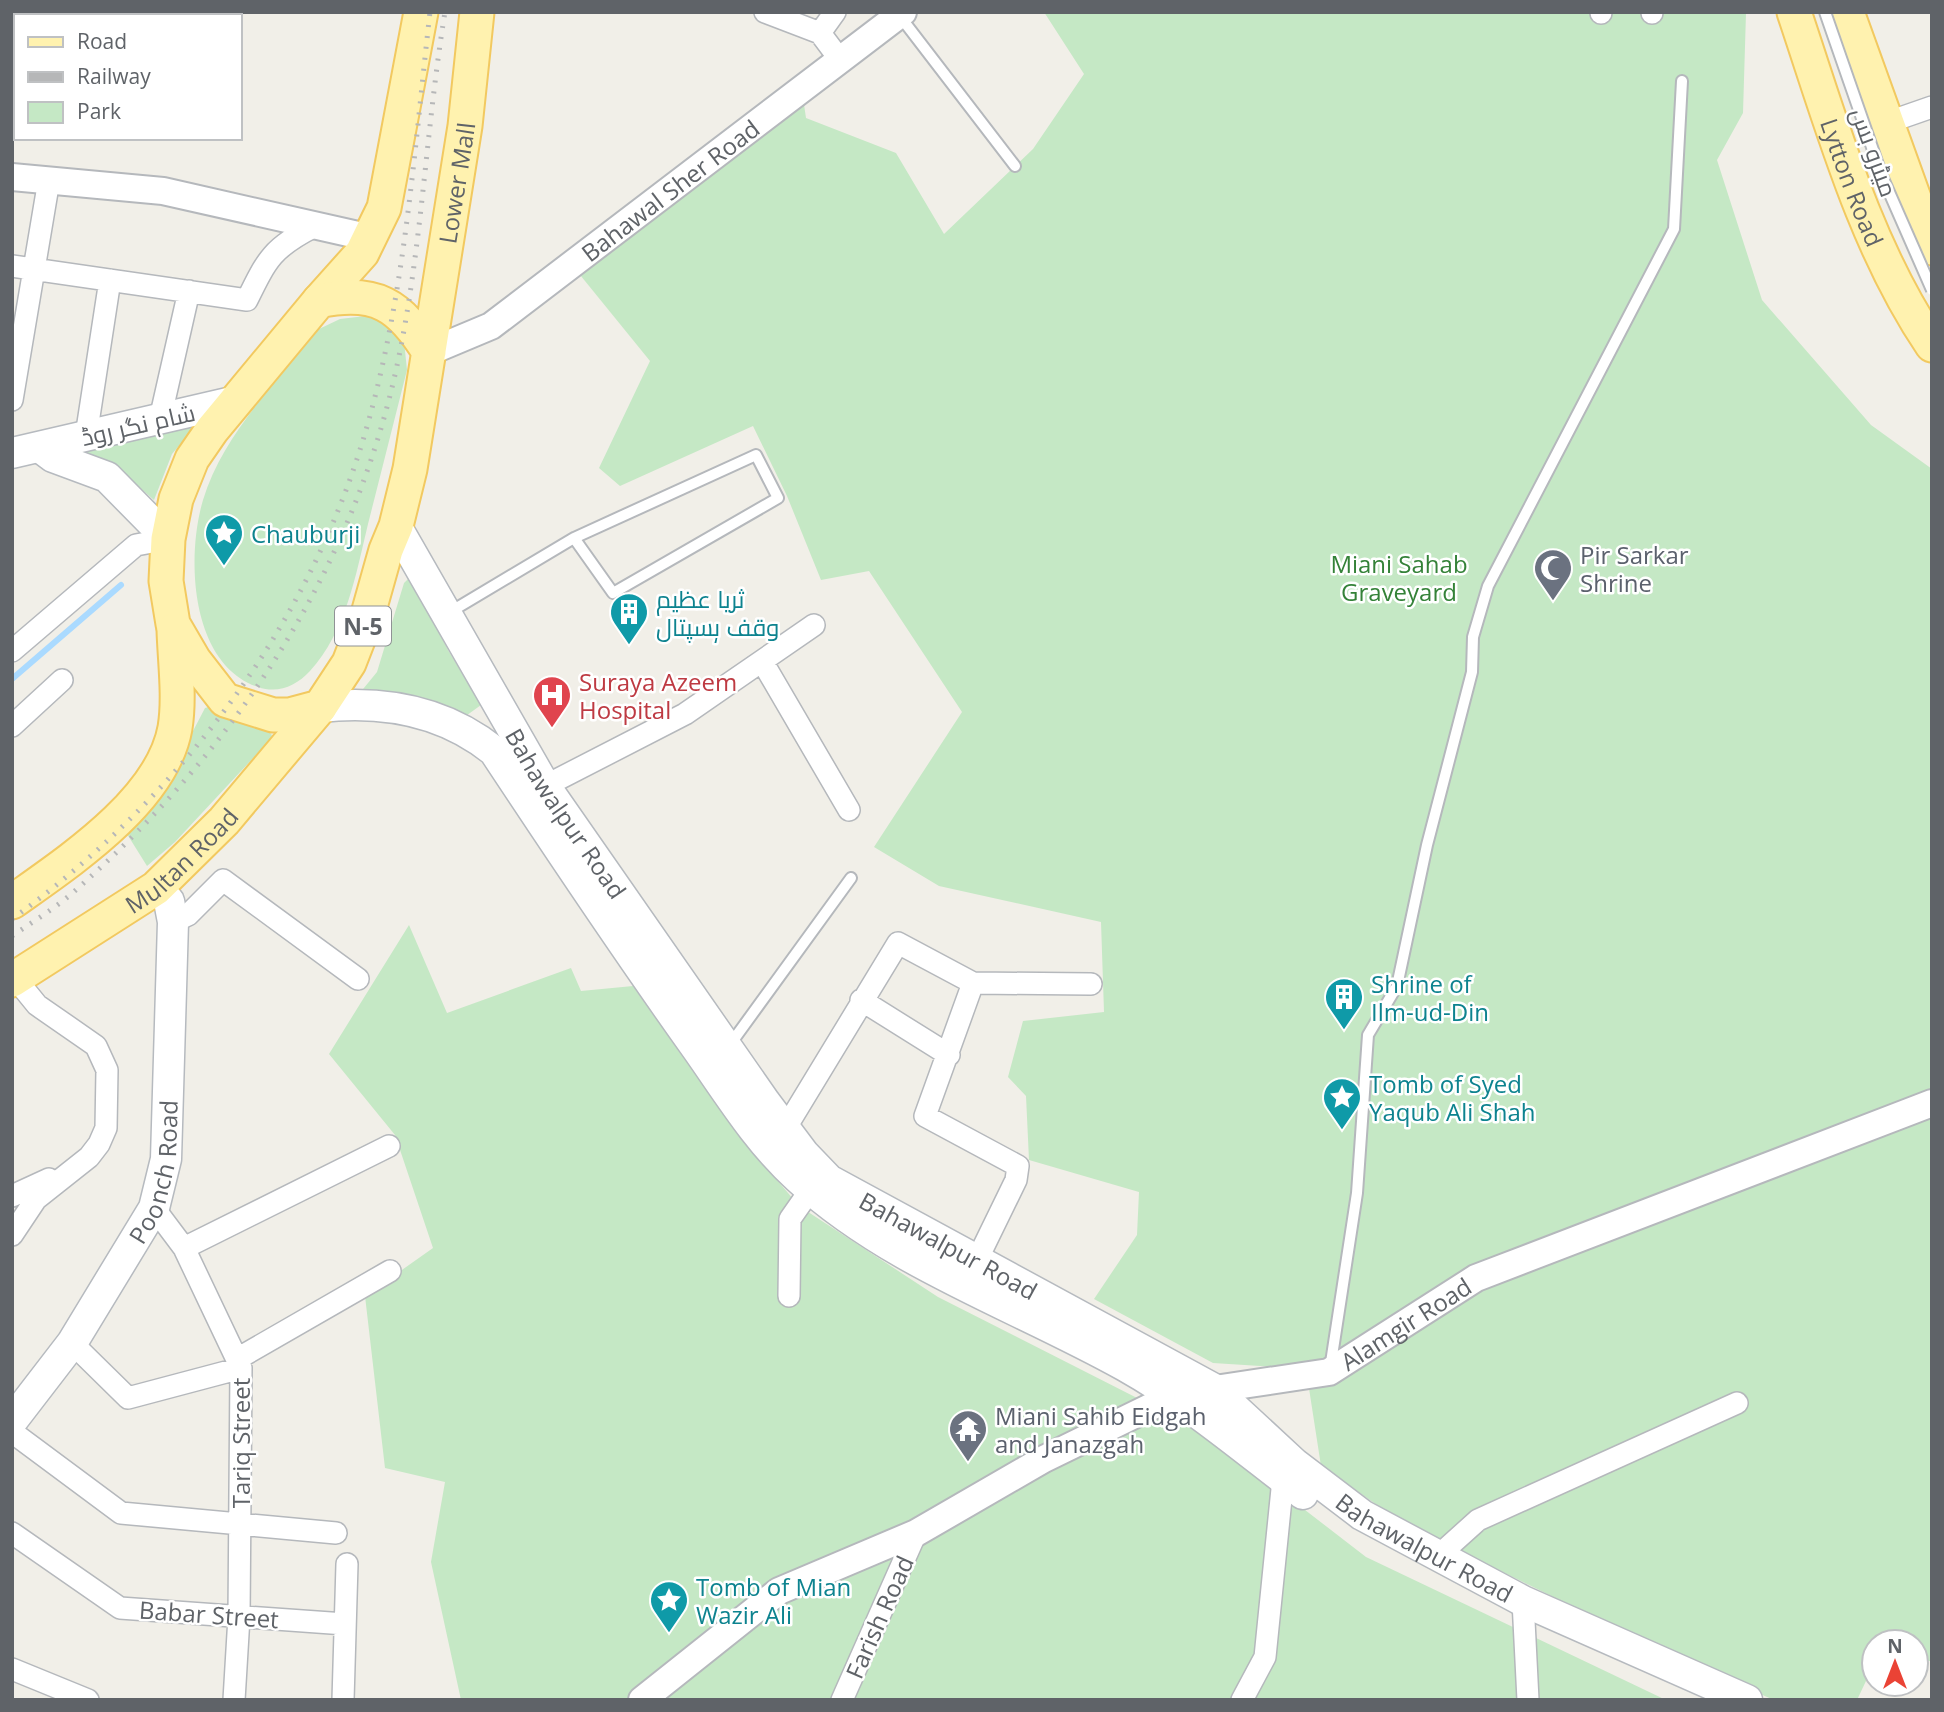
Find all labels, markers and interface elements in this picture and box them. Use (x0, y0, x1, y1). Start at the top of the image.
legend (14, 14, 242, 140)
text: Road (77, 27, 127, 55)
text: Railway (77, 62, 151, 90)
text: Park (77, 97, 121, 125)
street label: میٹرو بس (1844, 103, 1906, 201)
street label: Bahawal Sher Road (574, 111, 766, 268)
street label: Lytton Road (1814, 114, 1892, 251)
street label: Lower Mall (430, 121, 482, 246)
street label: شام نگر روڈ (78, 395, 198, 454)
place icon: Chauburji (203, 512, 245, 567)
place label: Chauburji (251, 517, 360, 550)
place label: Pir Sarkar Shrine (1580, 538, 1689, 599)
park label: Miani Sahab Graveyard (1330, 547, 1468, 608)
mosque icon: Pir Sarkar Shrine (1532, 547, 1574, 602)
place label: ثریا عظیم وقف ہسپتال (656, 582, 779, 643)
building icon: ثریا عظیم وقف ہسپتال (608, 591, 650, 646)
road number: N-5 (335, 606, 391, 646)
place label: Suraya Azeem Hospital (579, 665, 737, 726)
hospital icon: Suraya Azeem Hospital (531, 674, 573, 729)
street label: Bahawalpur Road (499, 722, 635, 905)
street label: Multan Road (118, 800, 245, 920)
place label: Shrine of Ilm-ud-Din (1371, 967, 1489, 1028)
building icon: Shrine of Ilm-ud-Din (1323, 976, 1365, 1031)
place label: Tomb of Syed Yaqub Ali Shah (1369, 1067, 1536, 1128)
place icon: Tomb of Syed Yaqub Ali Shah (1321, 1076, 1363, 1131)
street label: Poonch Road (120, 1099, 184, 1249)
street label: Bahawalpur Road (854, 1183, 1043, 1307)
street label: Alamgir Road (1334, 1269, 1477, 1377)
street label: Tariq Street (224, 1378, 257, 1508)
place label: Miani Sahib Eidgah and Janazgah (995, 1399, 1206, 1460)
temple icon: Miani Sahib Eidgah and Janazgah (947, 1408, 989, 1463)
street label: Bahawalpur Road (1330, 1485, 1519, 1609)
street label: Farish Road (837, 1550, 921, 1684)
place label: Tomb of Mian Wazir Ali (696, 1570, 851, 1631)
place icon: Tomb of Mian Wazir Ali (648, 1579, 690, 1634)
street label: Babar Street (138, 1593, 280, 1635)
north arrow (1860, 1628, 1930, 1698)
text: N (1887, 1633, 1903, 1659)

